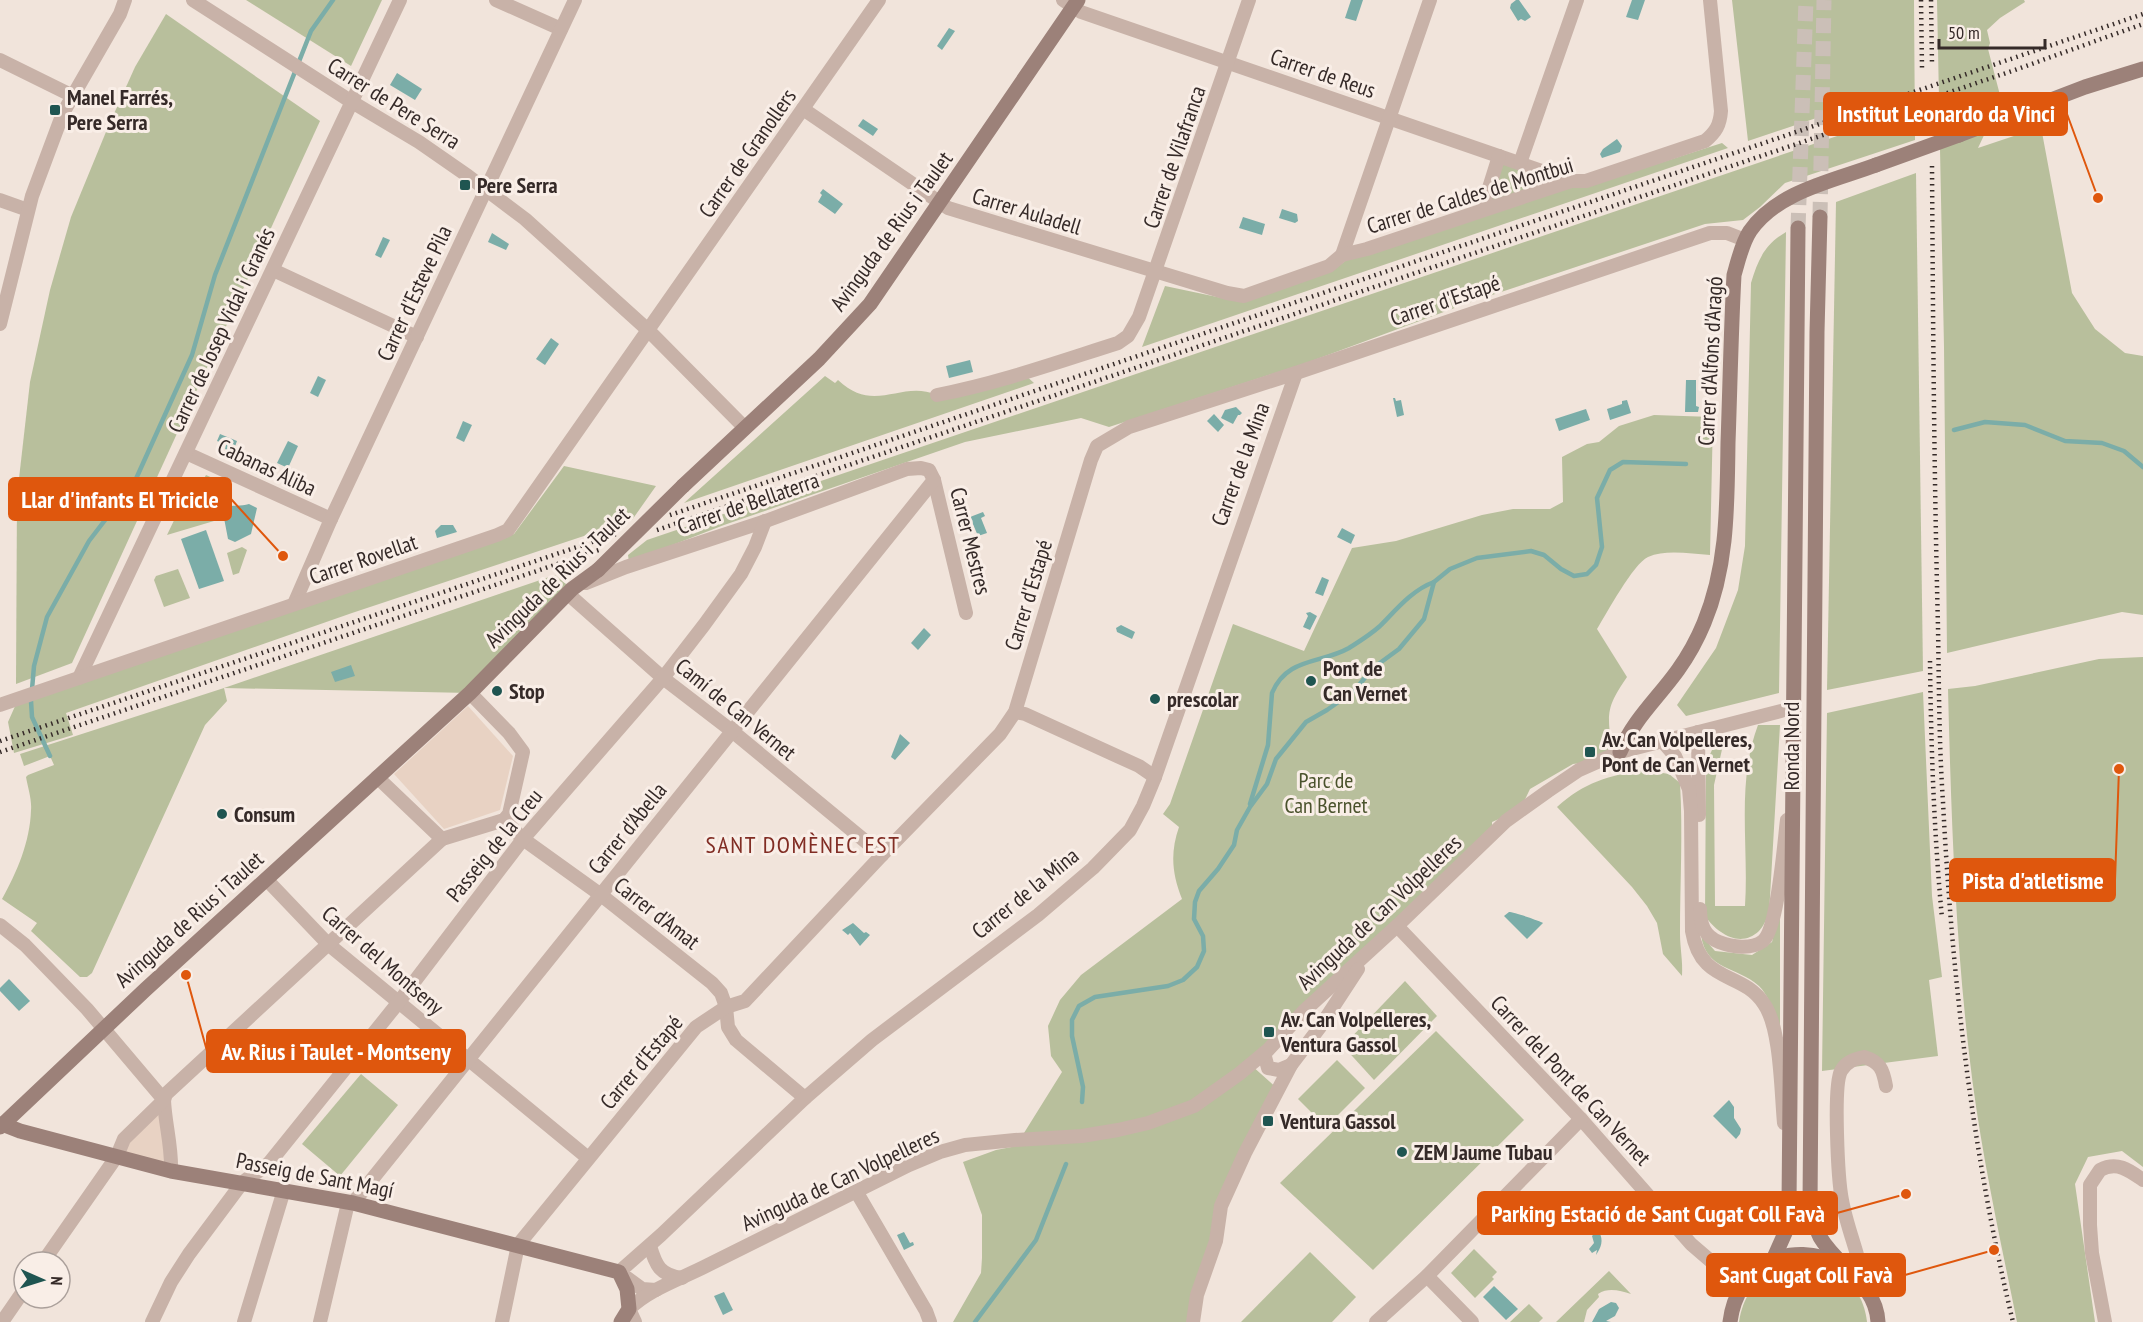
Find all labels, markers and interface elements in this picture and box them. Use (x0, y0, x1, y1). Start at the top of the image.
scale bar (1939, 12, 2046, 50)
text: 50 m (1948, 21, 1980, 44)
street label: Carrer de Reus (1267, 42, 1379, 104)
street label: Carrer de Pere Serra (322, 51, 466, 155)
street label: Carrer de Vilafranca (1137, 82, 1211, 232)
place label: Manel Farrés, Pere Serra (67, 83, 173, 136)
street label: Carrer de Granollers (692, 83, 802, 223)
callout: Institut Leonardo da Vinci (1824, 93, 2067, 135)
text: Institut Leonardo da Vinci (1837, 98, 2055, 129)
marker: Manel Farrés, Pere Serra (48, 103, 62, 117)
street label: Avinguda de Rius i Taulet (824, 146, 958, 316)
street label: Carrer de Caldes de Montbui (1363, 150, 1577, 240)
place label: Pere Serra (477, 171, 558, 199)
marker: Pere Serra (458, 178, 472, 192)
street label: Carrer Auladell (969, 181, 1086, 241)
street label: Carrer d'Esteve Pila (370, 221, 458, 365)
street label: Carrer de Josep Vidal i Granés (161, 223, 281, 437)
street label: Carrer d'Estapé (1386, 268, 1504, 332)
street label: Carrer d'Alfons d'Aragó (1692, 276, 1728, 446)
street label: Carrer de la Mina (1205, 398, 1275, 530)
street label: Cabanas Aliba (213, 432, 321, 502)
street label: Carrer de Bellaterra (673, 466, 823, 540)
callout: Llar d'infants El Tricicle (9, 478, 231, 520)
text: Llar d'infants El Tricicle (21, 484, 219, 515)
street label: Carrer Mestres (944, 484, 998, 598)
street label: Avinguda de Rius i Taulet (479, 501, 635, 653)
street label: Carrer Rovellat (305, 528, 421, 590)
street label: Carrer d'Estapé (998, 536, 1058, 654)
street label: Camí de Can Vernet (670, 652, 802, 766)
place label: Pont de Can Vernet (1323, 654, 1408, 707)
marker: Pont de Can Vernet (1304, 674, 1318, 688)
place label: Stop (509, 677, 545, 705)
marker: Stop (490, 684, 504, 698)
place label: prescolar (1167, 685, 1239, 713)
marker: prescolar (1148, 692, 1162, 706)
street label: Ronda Nord (1777, 702, 1805, 790)
place label: Av. Can Volpelleres, Pont de Can Vernet (1601, 725, 1752, 778)
marker: Av. Can Volpelleres, Pont de Can Vernet (1583, 745, 1597, 759)
park label: Parc de Can Bernet (1284, 766, 1368, 819)
street label: Carrer d'Abella (582, 777, 672, 879)
street label: Passeig de la Creu (440, 783, 548, 907)
place label: Consum (234, 800, 295, 828)
marker: Consum (215, 807, 229, 821)
district label: SANT DOMÈNEC EST (706, 829, 900, 860)
street label: Avinguda de Can Volpelleres (1291, 829, 1467, 995)
street label: Carrer de la Mina (966, 841, 1084, 945)
street label: Avinguda de Rius i Taulet (109, 845, 269, 993)
callout: Pista d'atletisme (1950, 859, 2115, 901)
text: Pista d'atletisme (1962, 865, 2104, 896)
street label: Carrer d'Amat (608, 871, 706, 955)
street label: Carrer del Montseny (316, 899, 450, 1021)
street label: Carrer del Pont de Can Vernet (1485, 989, 1657, 1171)
place label: Av. Can Volpelleres, Ventura Gassol (1280, 1005, 1431, 1058)
street label: Carrer d'Estapé (594, 1009, 688, 1115)
marker: Av. Can Volpelleres, Ventura Gassol (1262, 1025, 1276, 1039)
callout: Av. Rius i Taulet - Montseny (207, 1030, 465, 1072)
text: Av. Rius i Taulet - Montseny (220, 1036, 451, 1067)
place label: Ventura Gassol (1279, 1107, 1396, 1135)
marker: Ventura Gassol (1261, 1114, 1275, 1128)
street label: Avinguda de Can Volpelleres (737, 1121, 943, 1237)
place label: ZEM Jaume Tubau (1414, 1138, 1553, 1166)
marker: ZEM Jaume Tubau (1395, 1145, 1409, 1159)
street label: Passeig de Sant Magí (234, 1146, 396, 1204)
callout: Parking Estació de Sant Cugat Coll Favà (1478, 1192, 1837, 1234)
text: Parking Estació de Sant Cugat Coll Favà (1491, 1198, 1825, 1229)
north arrow (12, 1250, 72, 1310)
callout: Sant Cugat Coll Favà (1707, 1254, 1905, 1296)
text: Sant Cugat Coll Favà (1719, 1259, 1893, 1290)
text: N (47, 1276, 67, 1286)

